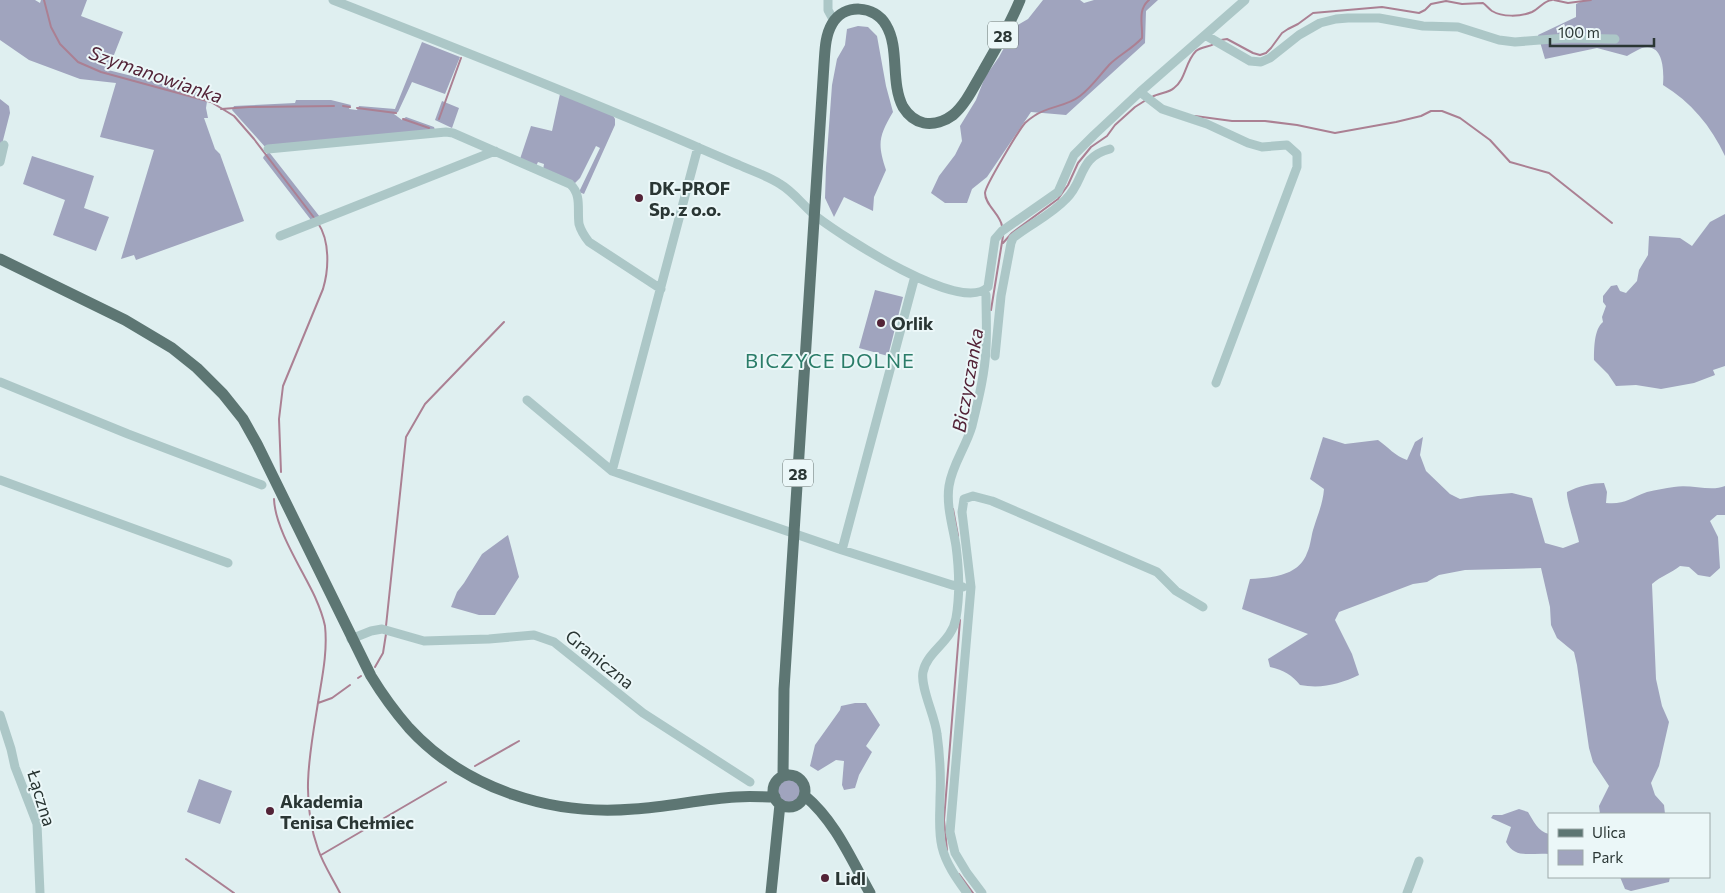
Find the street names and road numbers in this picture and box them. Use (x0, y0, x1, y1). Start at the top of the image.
road number: 28 (988, 22, 1018, 48)
road number: 28 (783, 459, 813, 486)
street label: Graniczna (561, 625, 639, 693)
street label: Łączna (23, 766, 61, 829)

